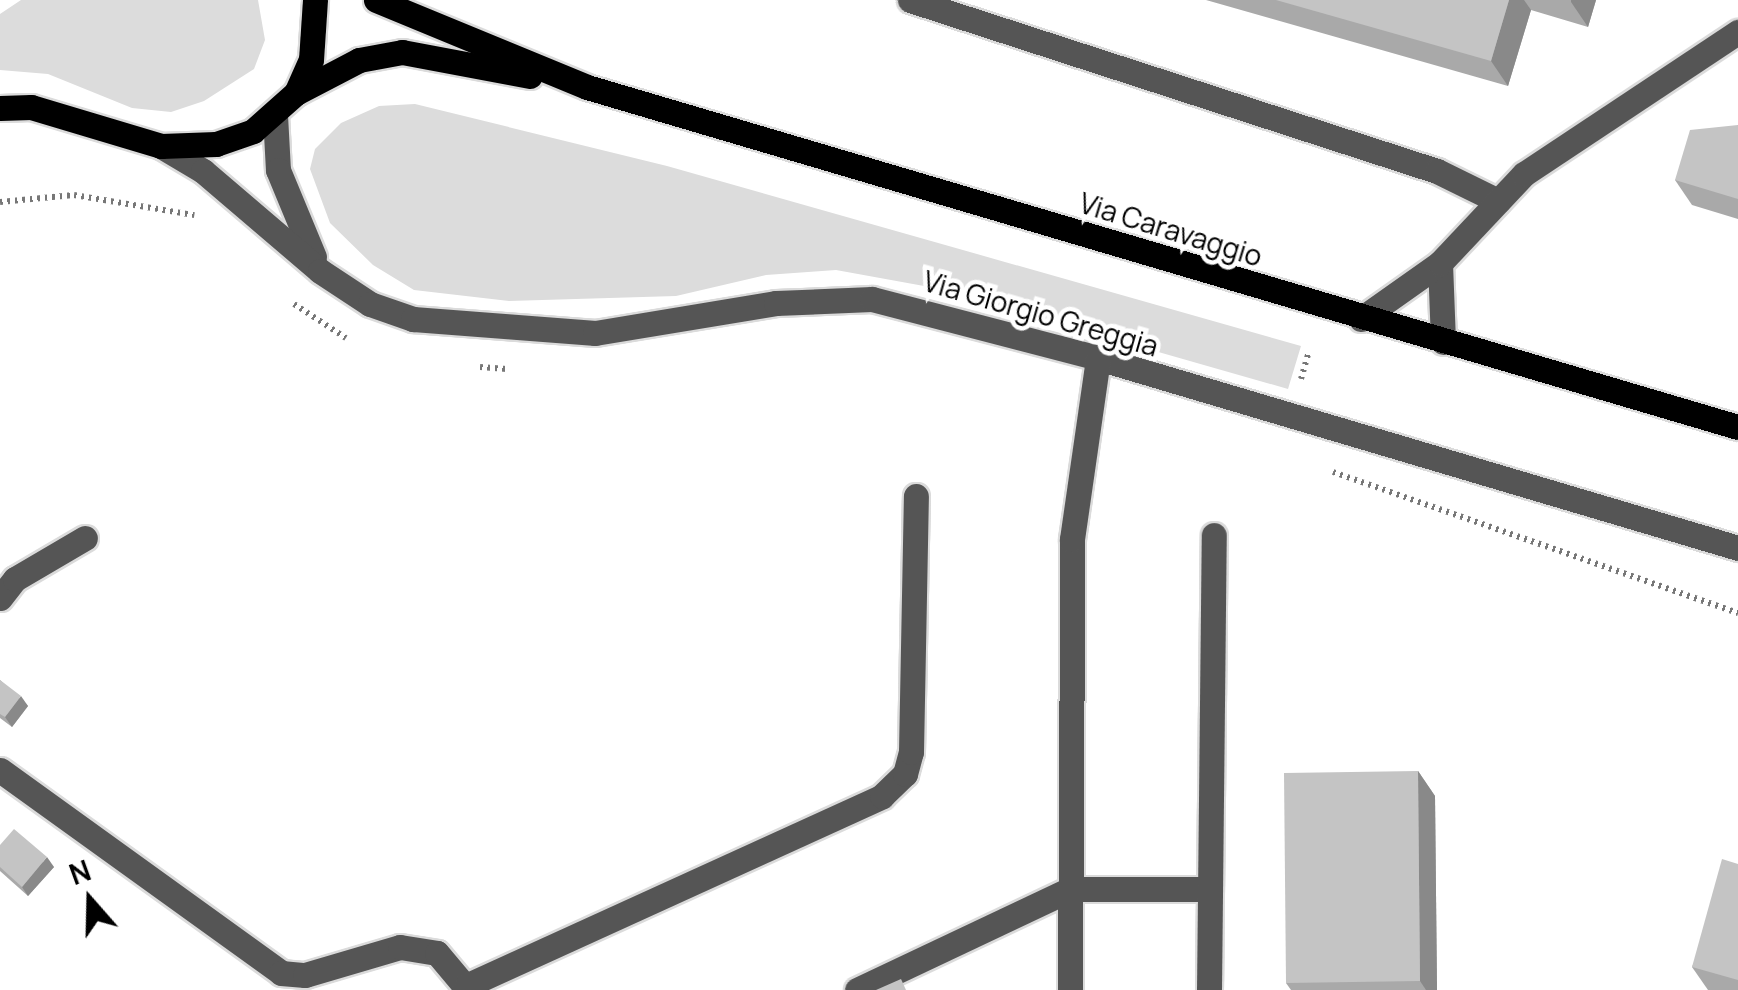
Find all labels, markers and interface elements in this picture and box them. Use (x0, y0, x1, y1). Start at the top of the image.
street label: Via Caravaggio (1076, 185, 1266, 273)
street label: Via Giorgio Greggia (920, 263, 1162, 363)
north arrow (40, 850, 140, 950)
text: N (64, 851, 96, 893)

